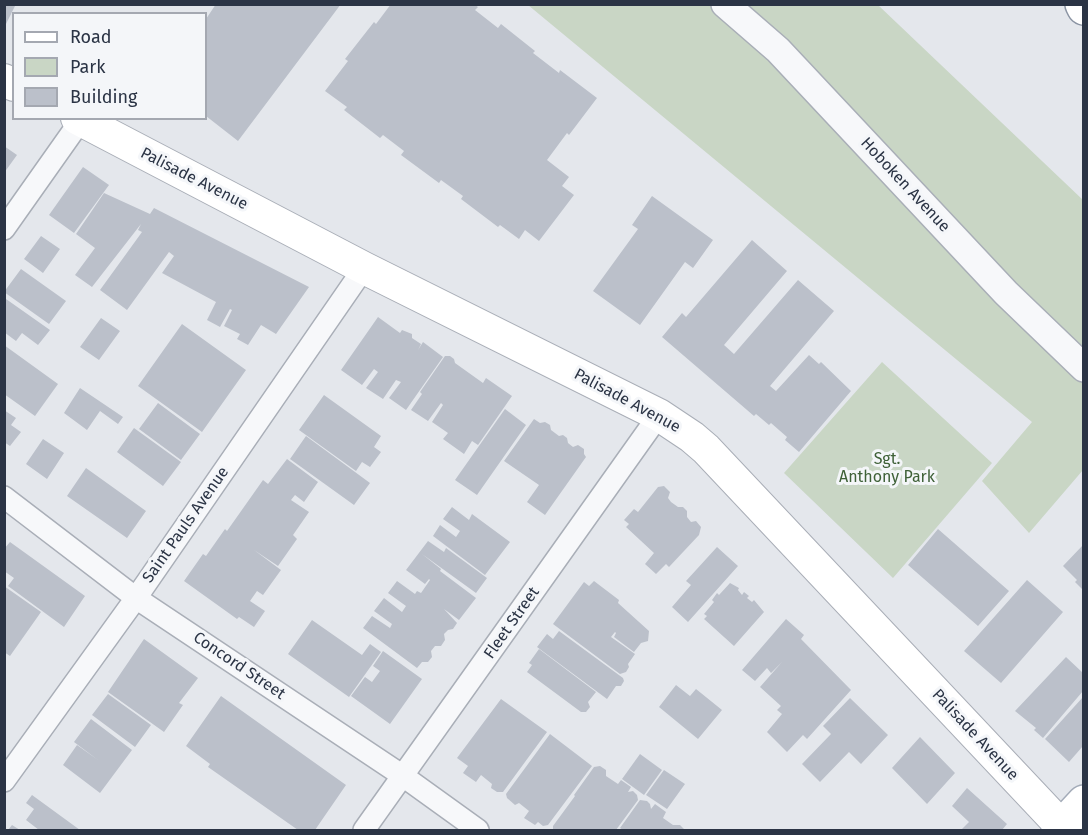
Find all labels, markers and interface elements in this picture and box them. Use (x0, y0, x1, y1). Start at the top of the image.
legend (12, 12, 207, 120)
text: Road (70, 26, 112, 48)
text: Park (70, 56, 105, 78)
text: Building (70, 86, 137, 108)
street label: Hoboken Avenue (856, 134, 954, 236)
street label: Palisade Avenue (137, 144, 251, 214)
street label: Palisade Avenue (570, 365, 684, 437)
park label: Sgt. Anthony Park (839, 450, 935, 488)
street label: Saint Pauls Avenue (139, 463, 233, 587)
street label: Fleet Street (480, 583, 544, 663)
street label: Concord Street (189, 628, 289, 704)
street label: Palisade Avenue (928, 685, 1022, 785)

